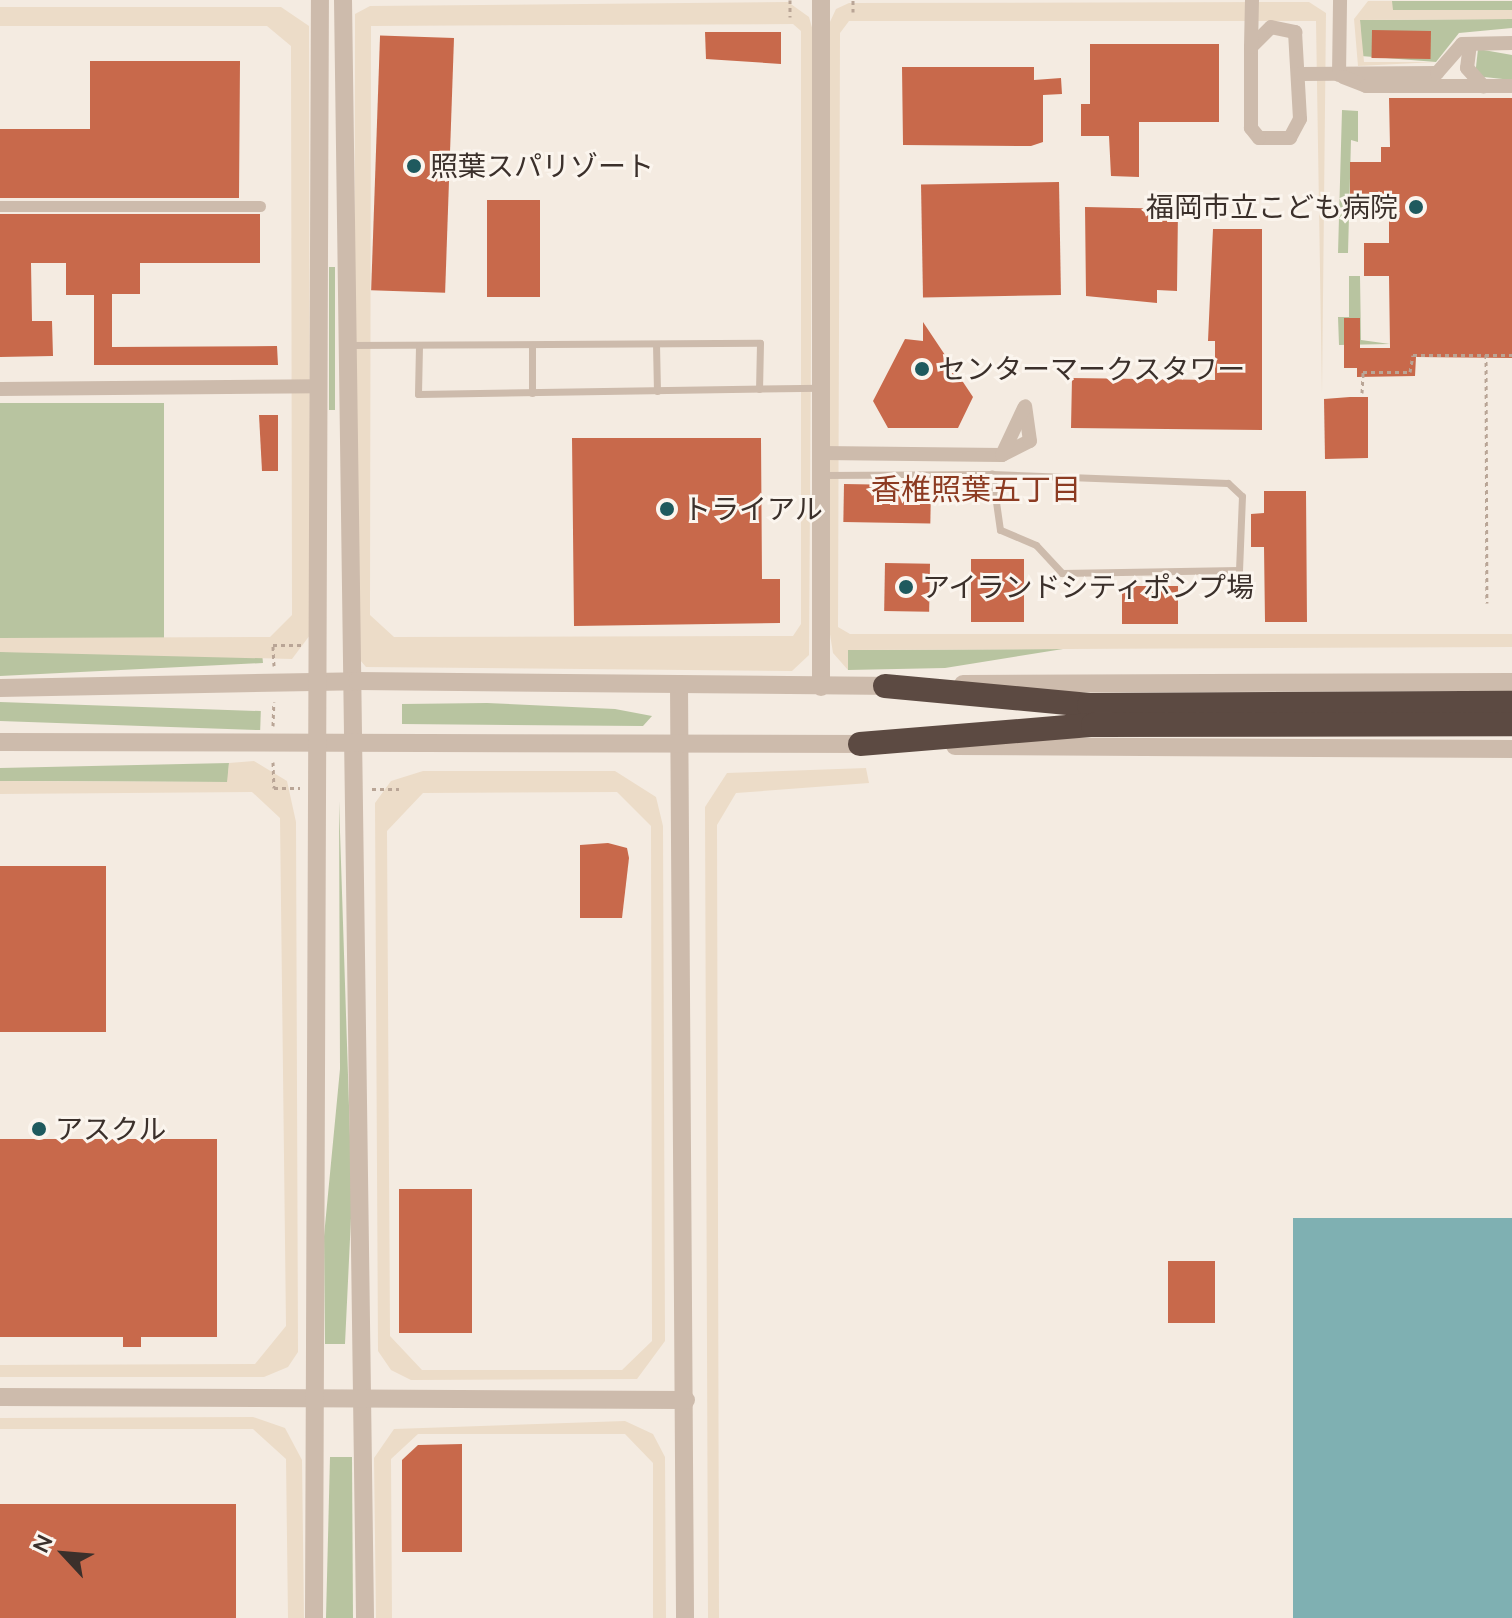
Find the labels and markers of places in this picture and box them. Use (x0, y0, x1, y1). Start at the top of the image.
place label: 照葉スパリゾート (430, 149, 654, 183)
marker: 照葉スパリゾート (405, 157, 423, 175)
place label: 福岡市立こども病院 (1146, 190, 1398, 224)
marker: 福岡市立こども病院 (1405, 196, 1427, 218)
place label: センターマークスタワー (938, 352, 1246, 386)
marker: センターマークスタワー (913, 360, 931, 378)
place label: トライアル (683, 492, 823, 526)
marker: トライアル (658, 500, 676, 518)
place label: アイランドシティポンプ場 (922, 570, 1258, 604)
marker: アイランドシティポンプ場 (897, 578, 915, 596)
place label: アスクル (55, 1112, 167, 1146)
marker: アスクル (30, 1120, 48, 1138)

